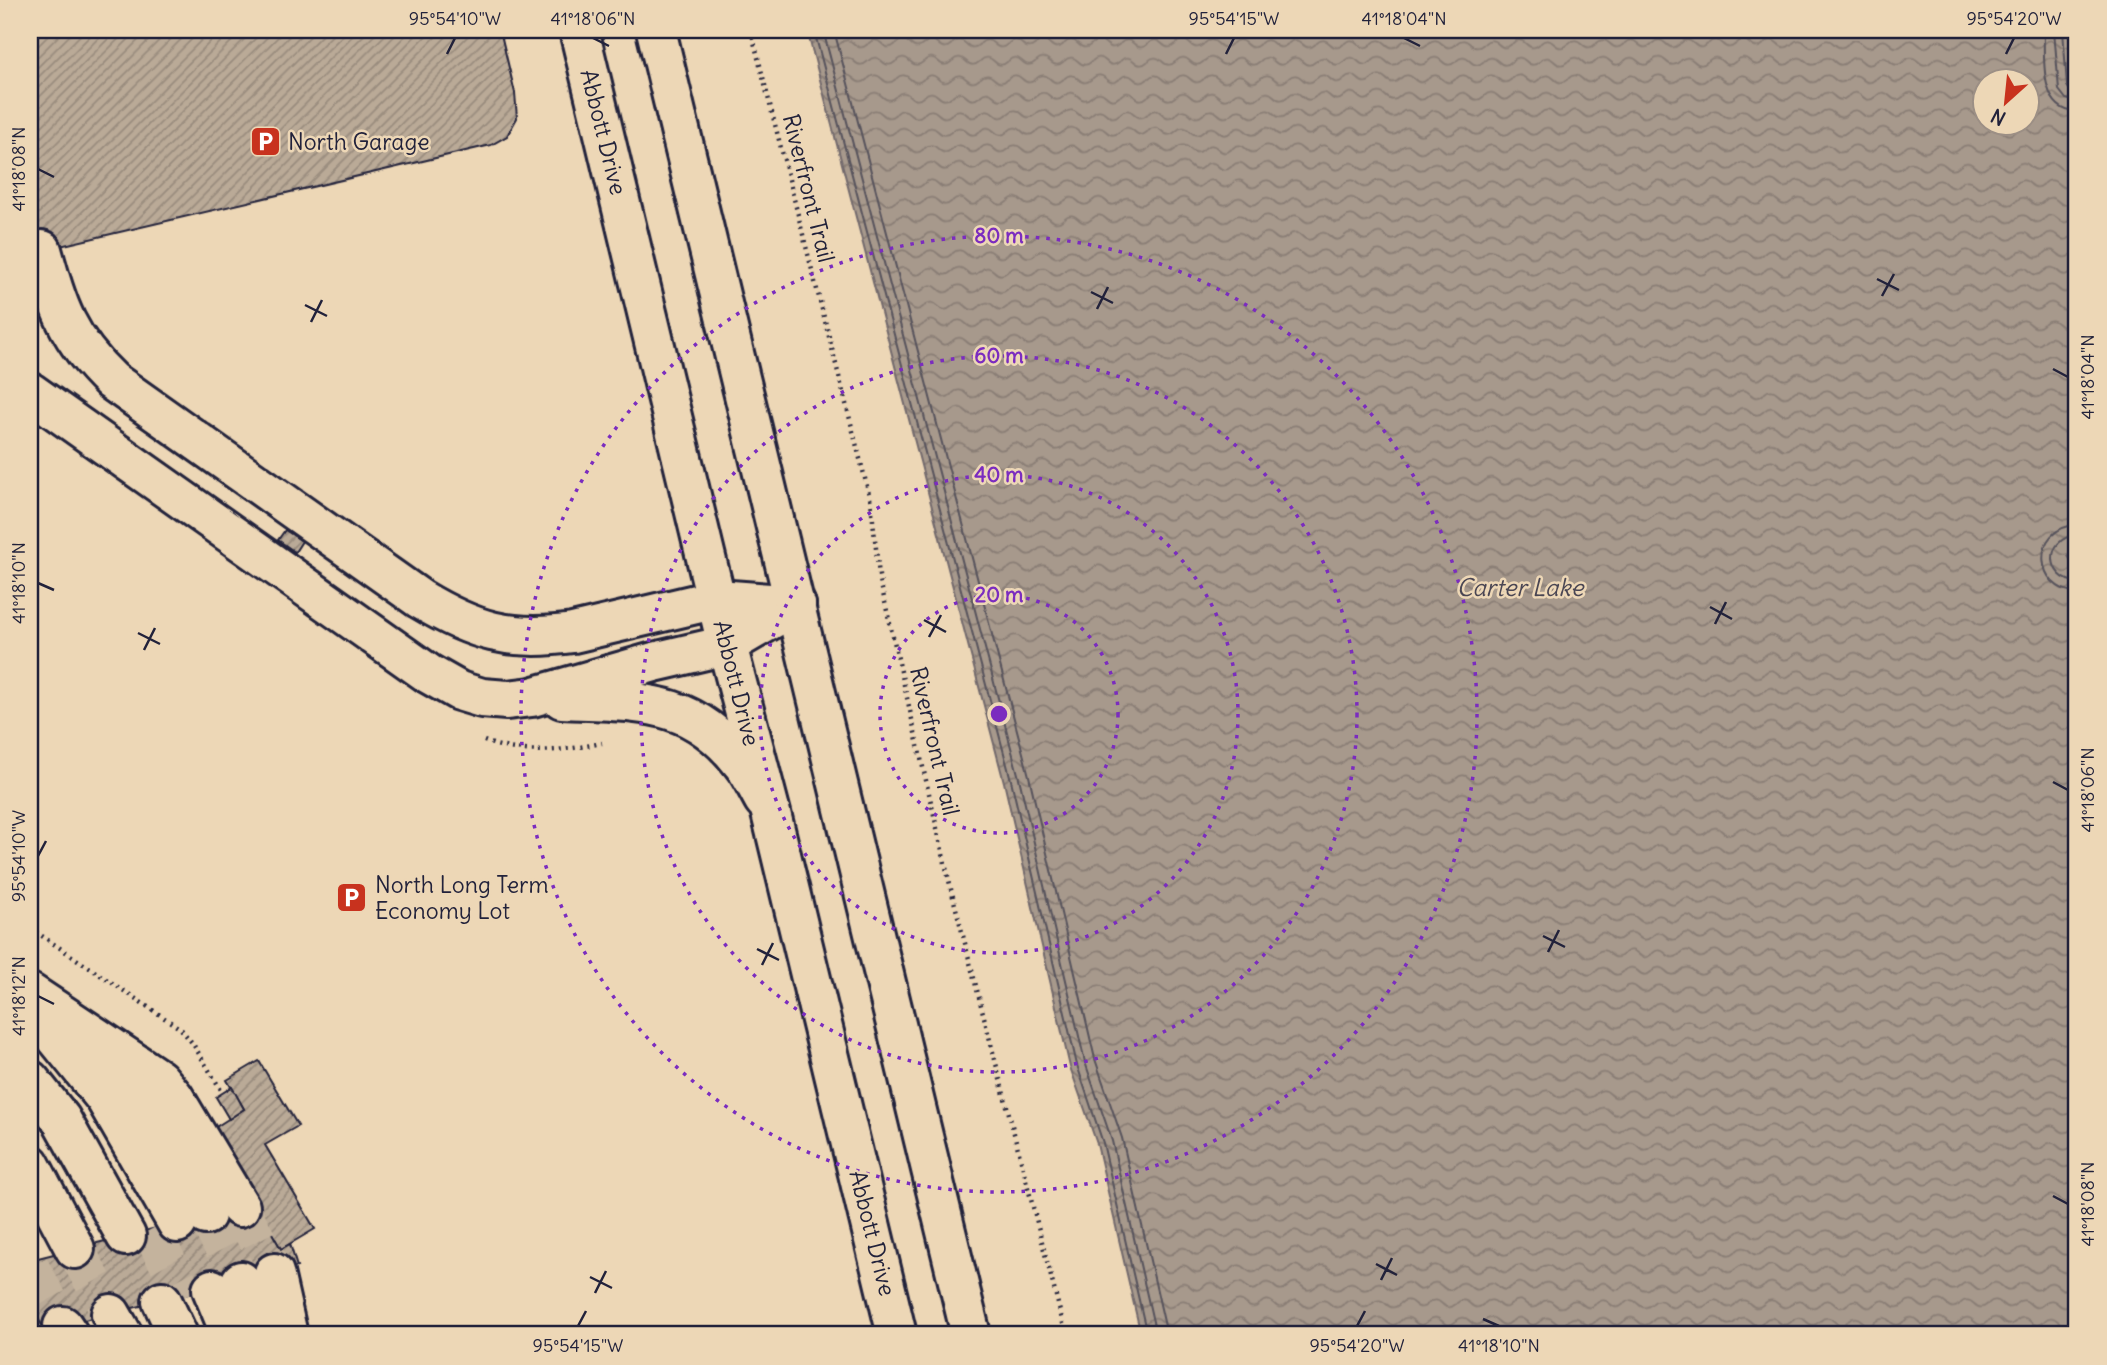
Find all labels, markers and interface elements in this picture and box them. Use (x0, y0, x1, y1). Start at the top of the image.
text: 95°54'10"W (409, 7, 501, 30)
text: 41°18'06"N (550, 7, 636, 30)
text: 95°54'15"W (1189, 7, 1279, 30)
text: 41°18'04"N (1361, 7, 1447, 30)
text: 95°54'20"W (1966, 7, 2062, 30)
street label: Abbott Drive (574, 66, 634, 198)
north arrow (1970, 66, 2040, 136)
text: N (1987, 103, 2010, 131)
street label: Riverfront Trail (777, 111, 841, 265)
parking icon: North Garage (248, 124, 282, 158)
text: 41°18'08"N (7, 126, 30, 212)
place label: North Garage (288, 127, 430, 156)
text: 80 m (974, 222, 1024, 249)
text: 41°18'04"N (2076, 334, 2099, 420)
text: 60 m (974, 342, 1024, 369)
text: 40 m (974, 461, 1024, 488)
text: 41°18'10"N (7, 542, 30, 624)
water label: Carter Lake (1457, 572, 1586, 602)
text: 20 m (975, 581, 1024, 608)
street label: Abbott Drive (707, 617, 767, 749)
street label: Riverfront Trail (904, 664, 966, 818)
centre of rings (987, 702, 1011, 726)
text: 41°18'06"N (2076, 747, 2099, 833)
text: 95°54'10"W (7, 810, 30, 902)
place label: North Long Term Economy Lot (375, 870, 549, 925)
parking icon: North Long Term Economy Lot (335, 880, 369, 914)
text: 41°18'12"N (7, 956, 30, 1036)
text: 41°18'08"N (2076, 1161, 2099, 1247)
street label: Abbott Drive (843, 1167, 903, 1299)
text: 95°54'15"W (533, 1334, 623, 1357)
text: 95°54'20"W (1309, 1334, 1405, 1357)
text: 41°18'10"N (1458, 1334, 1540, 1357)

